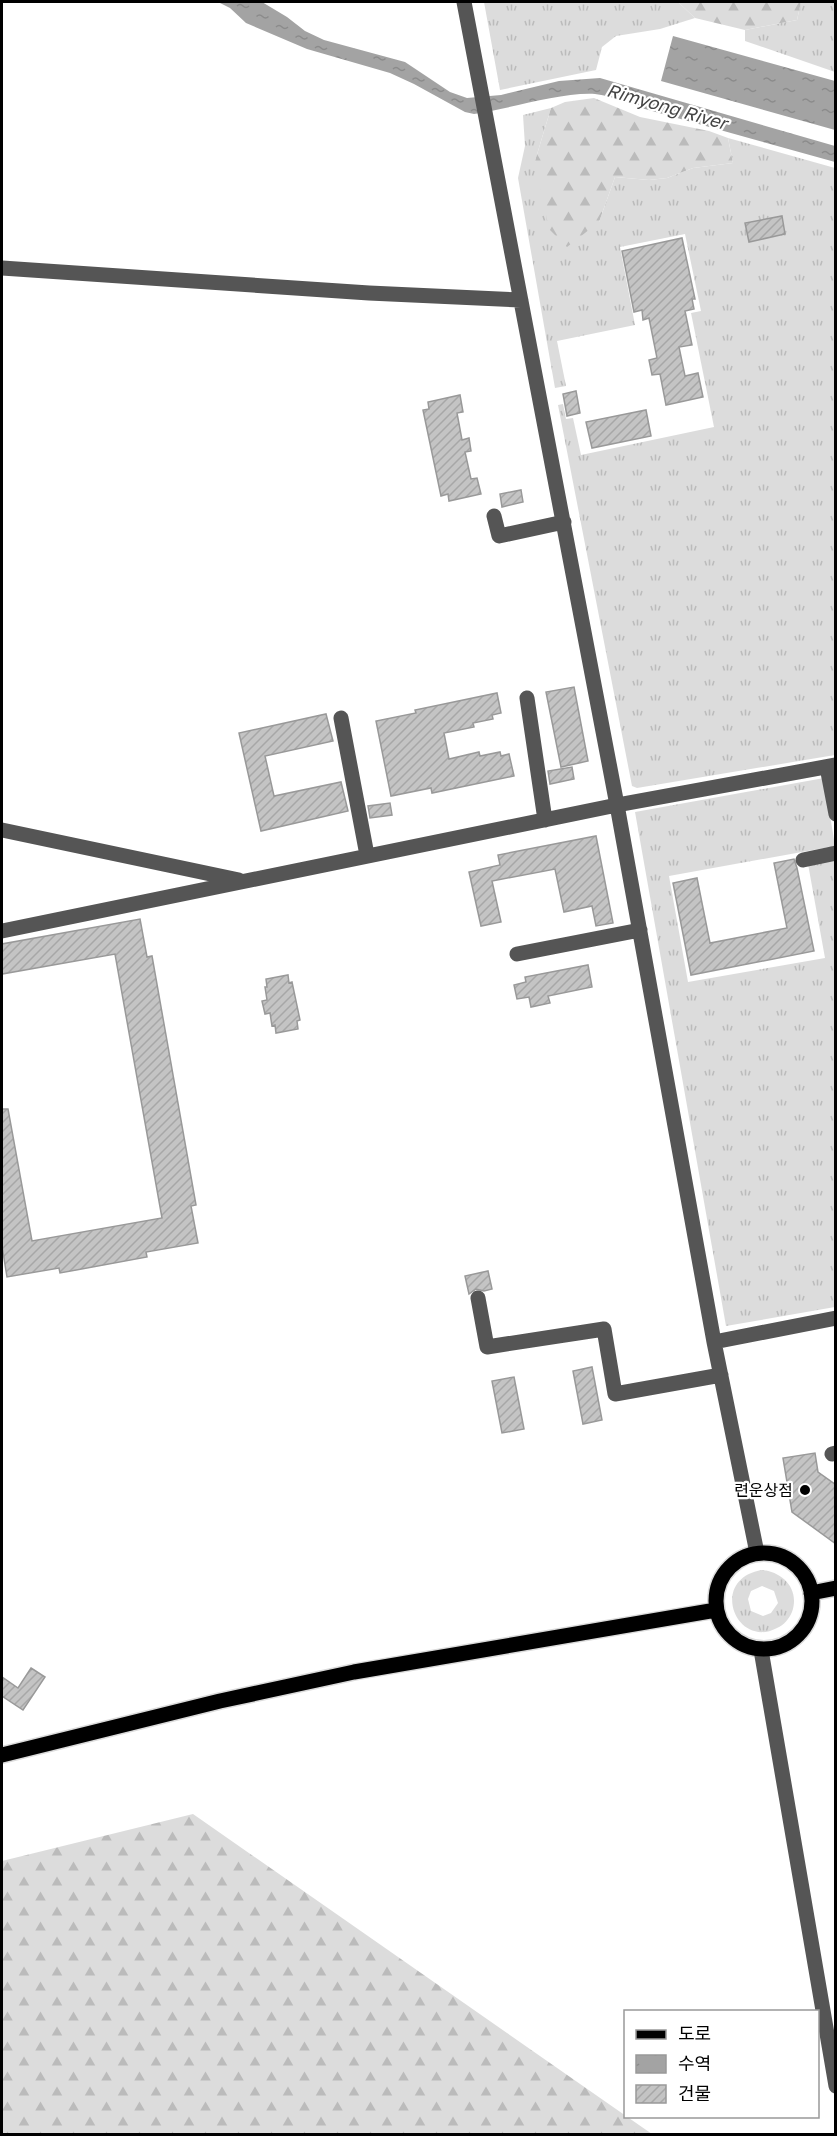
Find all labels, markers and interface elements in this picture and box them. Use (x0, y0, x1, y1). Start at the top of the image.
water label: Rimyong River (604, 78, 733, 134)
place label: 련운상점 (734, 1480, 793, 1500)
marker: 련운상점 (798, 1483, 812, 1497)
legend (624, 2010, 819, 2118)
text: 도로 (678, 2022, 711, 2044)
text: 수역 (678, 2052, 711, 2074)
text: 건물 (678, 2082, 711, 2104)

